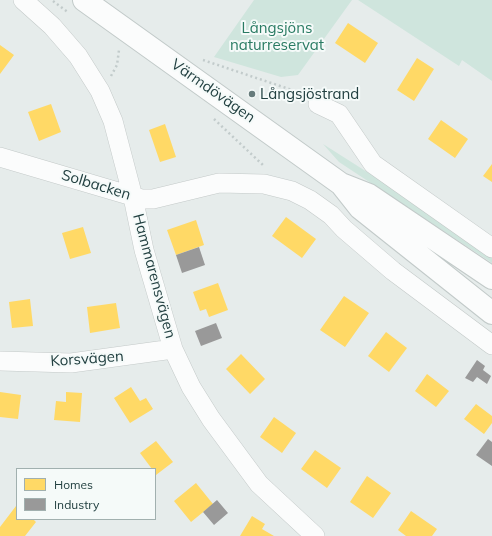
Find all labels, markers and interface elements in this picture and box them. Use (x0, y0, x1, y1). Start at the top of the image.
park label: Långsjöns naturreservat (230, 19, 324, 54)
street label: Värmdövägen (167, 55, 259, 127)
place label: Långsjöstrand (260, 85, 359, 103)
marker: Långsjöstrand (247, 89, 257, 99)
street label: Solbacken (59, 166, 133, 204)
street label: Hammarensvägen (129, 212, 179, 340)
street label: Korsvägen (50, 347, 124, 371)
legend (16, 468, 156, 520)
text: Homes (54, 477, 93, 492)
text: Industry (54, 497, 99, 512)

